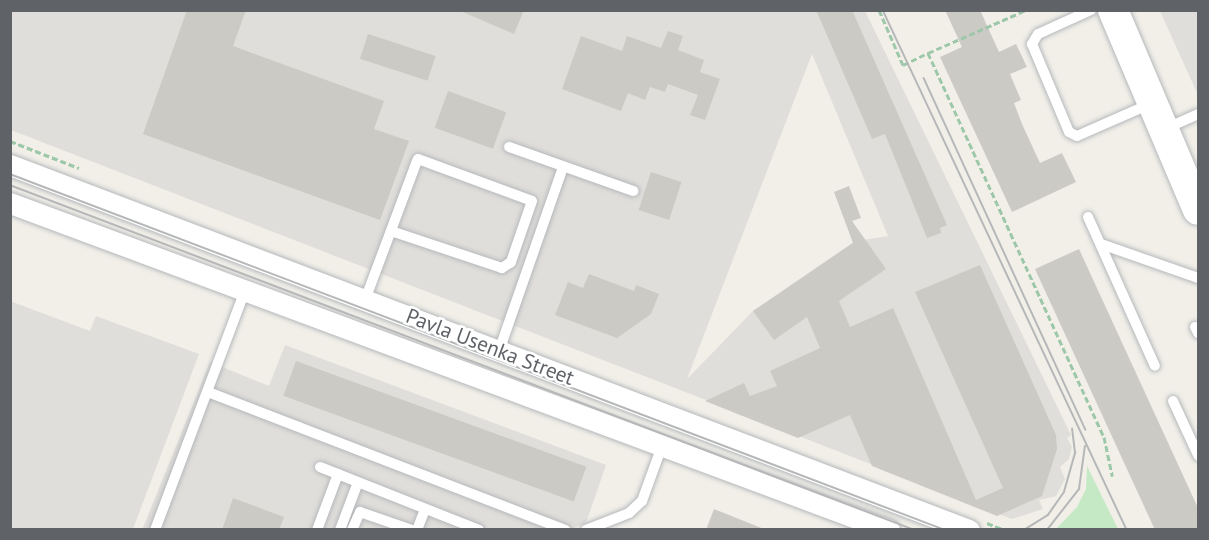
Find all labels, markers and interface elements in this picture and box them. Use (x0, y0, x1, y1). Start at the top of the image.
street label: Pavla Usenka Street (402, 303, 578, 391)

